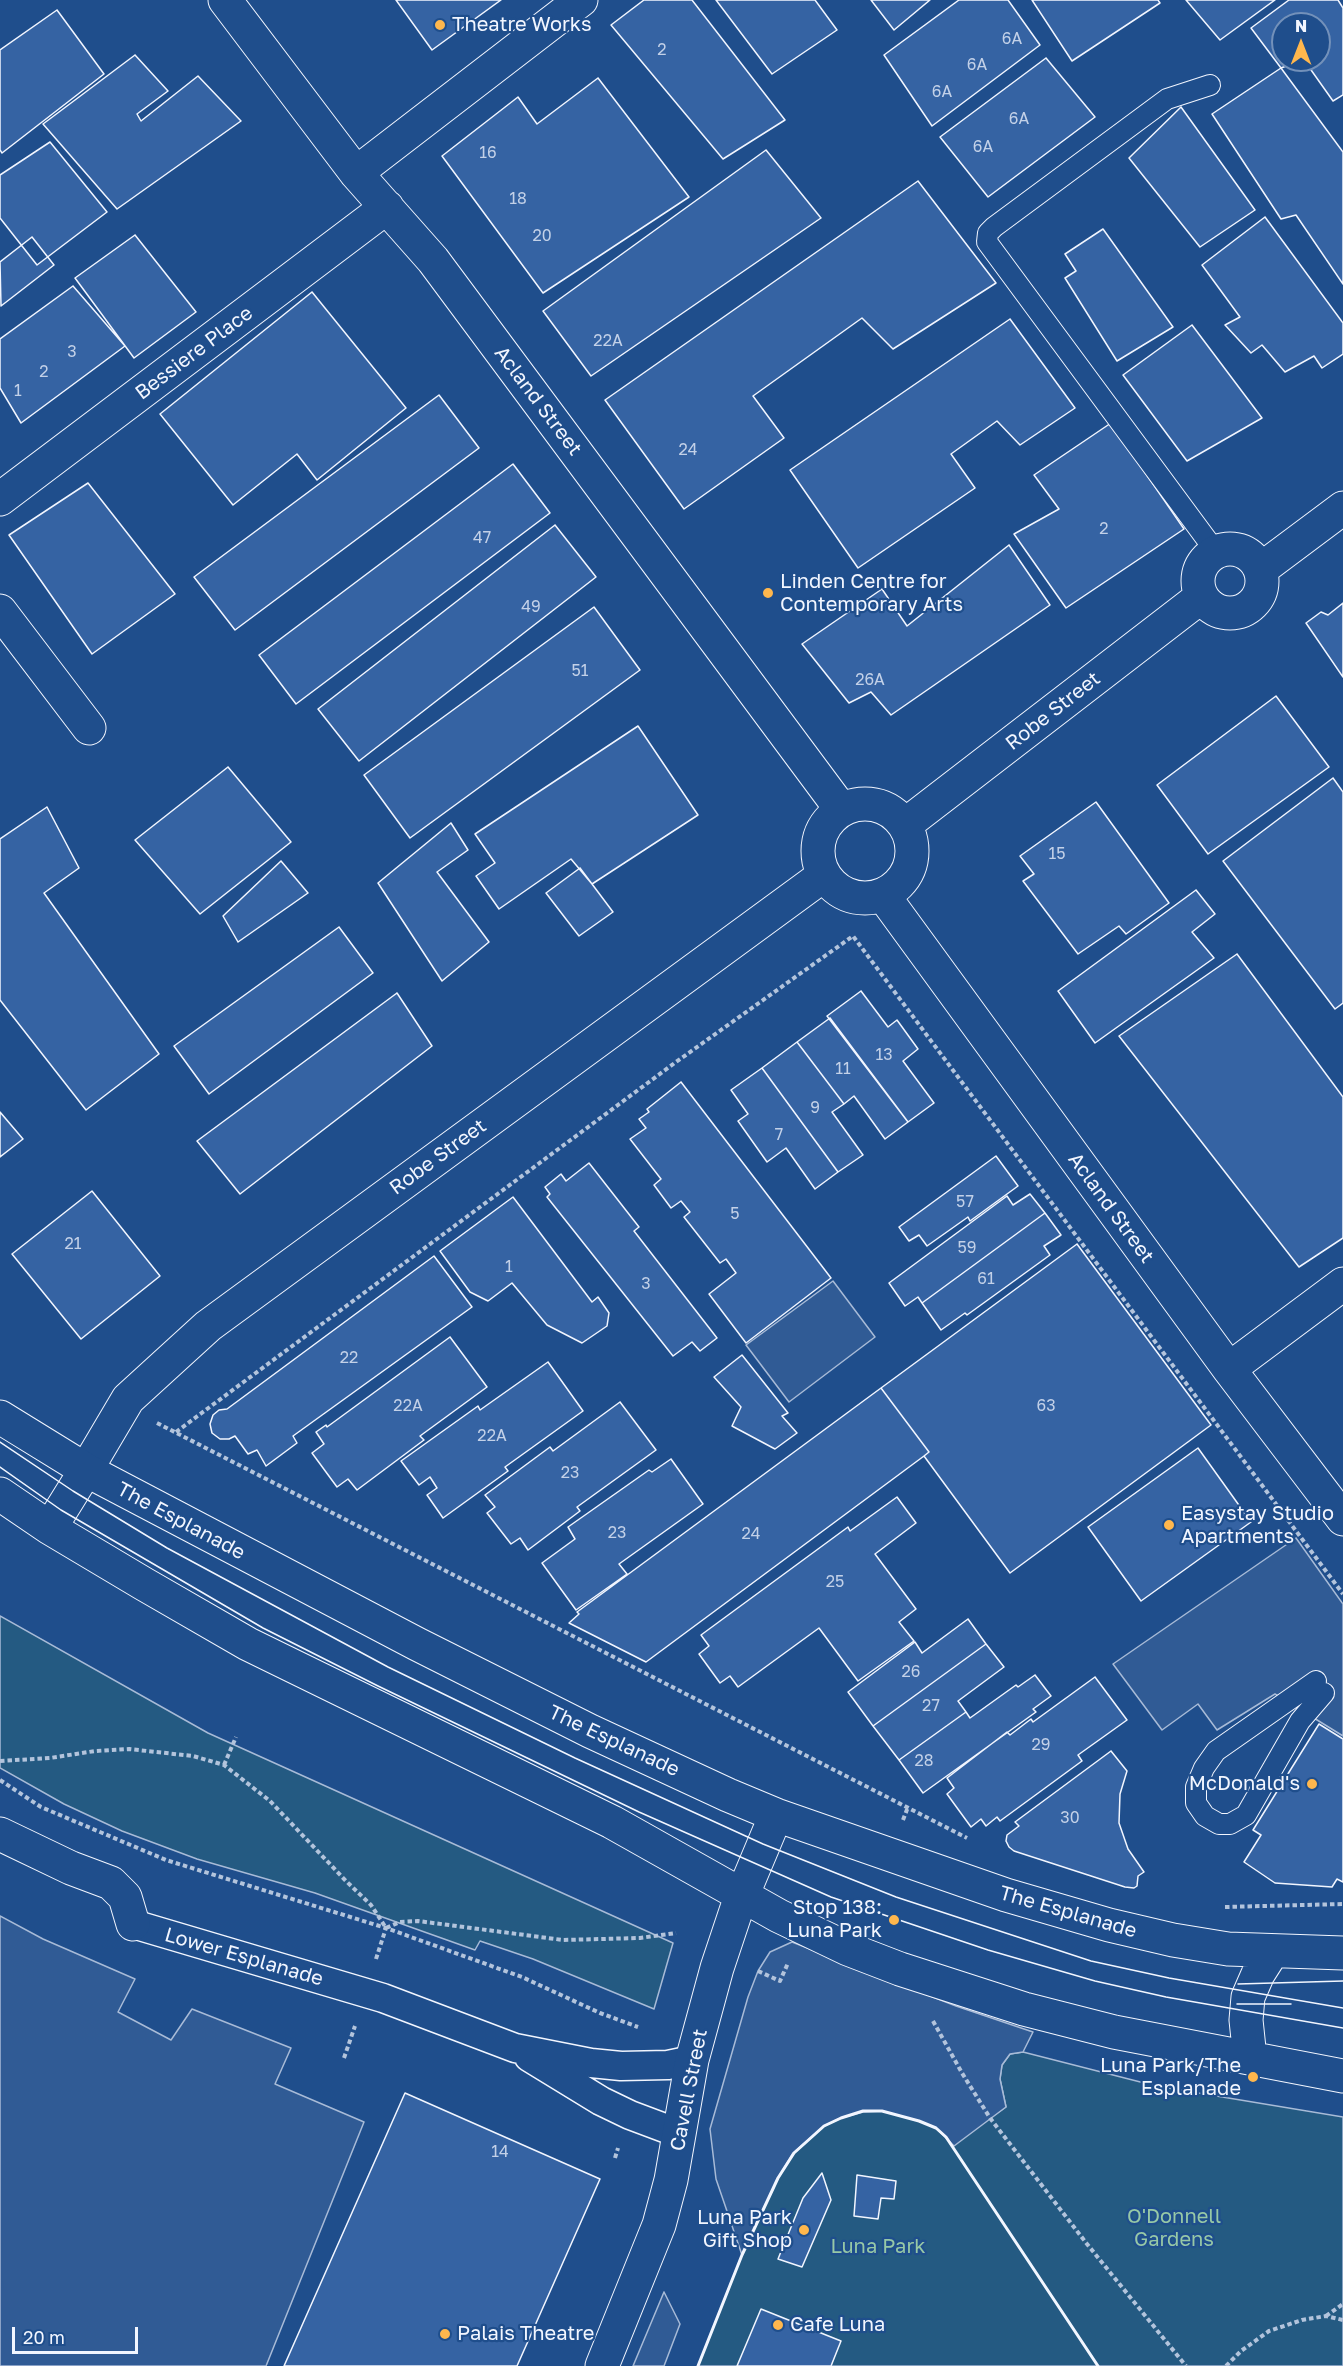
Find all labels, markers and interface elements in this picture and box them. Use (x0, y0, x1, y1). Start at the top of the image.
north arrow (1271, 12, 1331, 72)
place label: Theatre Works (452, 13, 592, 37)
text: N (1295, 16, 1307, 36)
marker: Theatre Works (433, 18, 447, 32)
house number: 6A (1002, 29, 1022, 49)
house number: 2 (657, 40, 667, 60)
house number: 6A (967, 55, 987, 75)
house number: 6A (932, 82, 952, 102)
house number: 6A (1009, 109, 1029, 129)
house number: 6A (973, 137, 993, 157)
house number: 16 (479, 143, 497, 163)
house number: 18 (509, 189, 527, 209)
house number: 20 (532, 226, 552, 246)
street label: Bessiere Place (131, 301, 257, 405)
house number: 22A (593, 331, 623, 351)
house number: 3 (67, 342, 77, 362)
street label: Acland Street (489, 342, 587, 460)
house number: 2 (39, 362, 49, 382)
house number: 1 (14, 381, 22, 401)
house number: 24 (678, 440, 698, 460)
house number: 2 (1099, 519, 1109, 539)
house number: 47 (473, 528, 491, 548)
place label: Linden Centre for Contemporary Arts (780, 570, 963, 617)
marker: Linden Centre for Contemporary Arts (761, 586, 775, 600)
house number: 49 (521, 597, 541, 617)
house number: 51 (571, 661, 589, 681)
street label: Robe Street (1001, 667, 1105, 755)
house number: 26A (855, 670, 885, 690)
house number: 15 (1048, 844, 1066, 864)
house number: 13 (875, 1045, 893, 1065)
house number: 11 (835, 1059, 851, 1079)
house number: 9 (810, 1098, 820, 1118)
street label: Robe Street (385, 1114, 491, 1200)
house number: 7 (775, 1125, 783, 1145)
street label: Acland Street (1063, 1148, 1159, 1268)
house number: 57 (956, 1192, 974, 1212)
house number: 5 (730, 1204, 740, 1224)
house number: 21 (64, 1234, 82, 1254)
house number: 59 (958, 1238, 976, 1258)
house number: 1 (505, 1257, 513, 1277)
house number: 61 (977, 1269, 995, 1289)
house number: 3 (641, 1274, 651, 1294)
house number: 22 (340, 1348, 358, 1368)
house number: 22A (393, 1396, 423, 1416)
house number: 63 (1036, 1396, 1056, 1416)
house number: 22A (477, 1426, 507, 1446)
house number: 23 (561, 1463, 579, 1483)
street label: The Esplanade (113, 1477, 249, 1565)
place label: Easystay Studio Apartments (1181, 1502, 1334, 1549)
marker: Easystay Studio Apartments (1162, 1518, 1176, 1532)
house number: 23 (608, 1523, 626, 1543)
house number: 24 (741, 1524, 761, 1544)
house number: 25 (826, 1572, 844, 1592)
house number: 26 (902, 1662, 920, 1682)
house number: 27 (922, 1696, 940, 1716)
street label: The Esplanade (545, 1700, 683, 1782)
house number: 29 (1032, 1735, 1050, 1755)
house number: 28 (914, 1751, 934, 1771)
place label: McDonald's (1189, 1772, 1300, 1796)
marker: McDonald's (1305, 1777, 1319, 1791)
house number: 30 (1060, 1808, 1080, 1828)
street label: The Esplanade (997, 1881, 1139, 1943)
place label: Stop 138: Luna Park (787, 1896, 882, 1943)
marker: Stop 138: Luna Park (887, 1913, 901, 1927)
street label: Lower Esplanade (162, 1923, 326, 1991)
street label: Cavell Street (665, 2027, 713, 2153)
place label: Luna Park/The Esplanade (1100, 2054, 1241, 2101)
marker: Luna Park/The Esplanade (1246, 2070, 1260, 2084)
house number: 14 (491, 2142, 509, 2162)
park label: O'Donnell Gardens (1127, 2205, 1221, 2252)
place label: Luna Park Gift Shop (697, 2206, 792, 2253)
marker: Luna Park Gift Shop (797, 2223, 811, 2237)
park label: Luna Park (831, 2235, 925, 2259)
place label: Cafe Luna (790, 2313, 885, 2337)
scale bar (15, 2315, 141, 2353)
marker: Cafe Luna (771, 2318, 785, 2332)
place label: Palais Theatre (457, 2322, 594, 2346)
text: 20 m (23, 2326, 65, 2348)
marker: Palais Theatre (438, 2327, 452, 2341)

